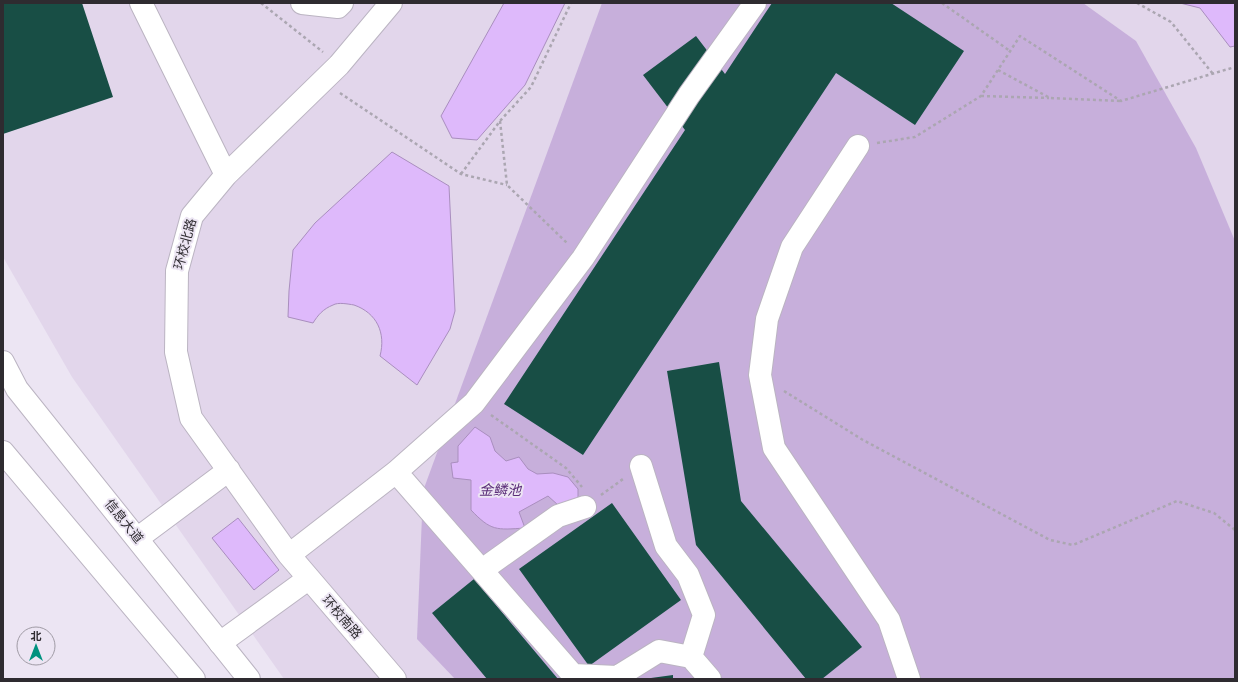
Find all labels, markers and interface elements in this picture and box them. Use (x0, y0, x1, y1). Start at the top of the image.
street label: 环校北路 (170, 217, 200, 271)
water label: 金鳞池 (479, 481, 523, 499)
street label: 信息大道 (101, 495, 147, 547)
street label: 环校南路 (319, 592, 365, 642)
north arrow (16, 626, 56, 666)
text: 北 (31, 629, 42, 643)

